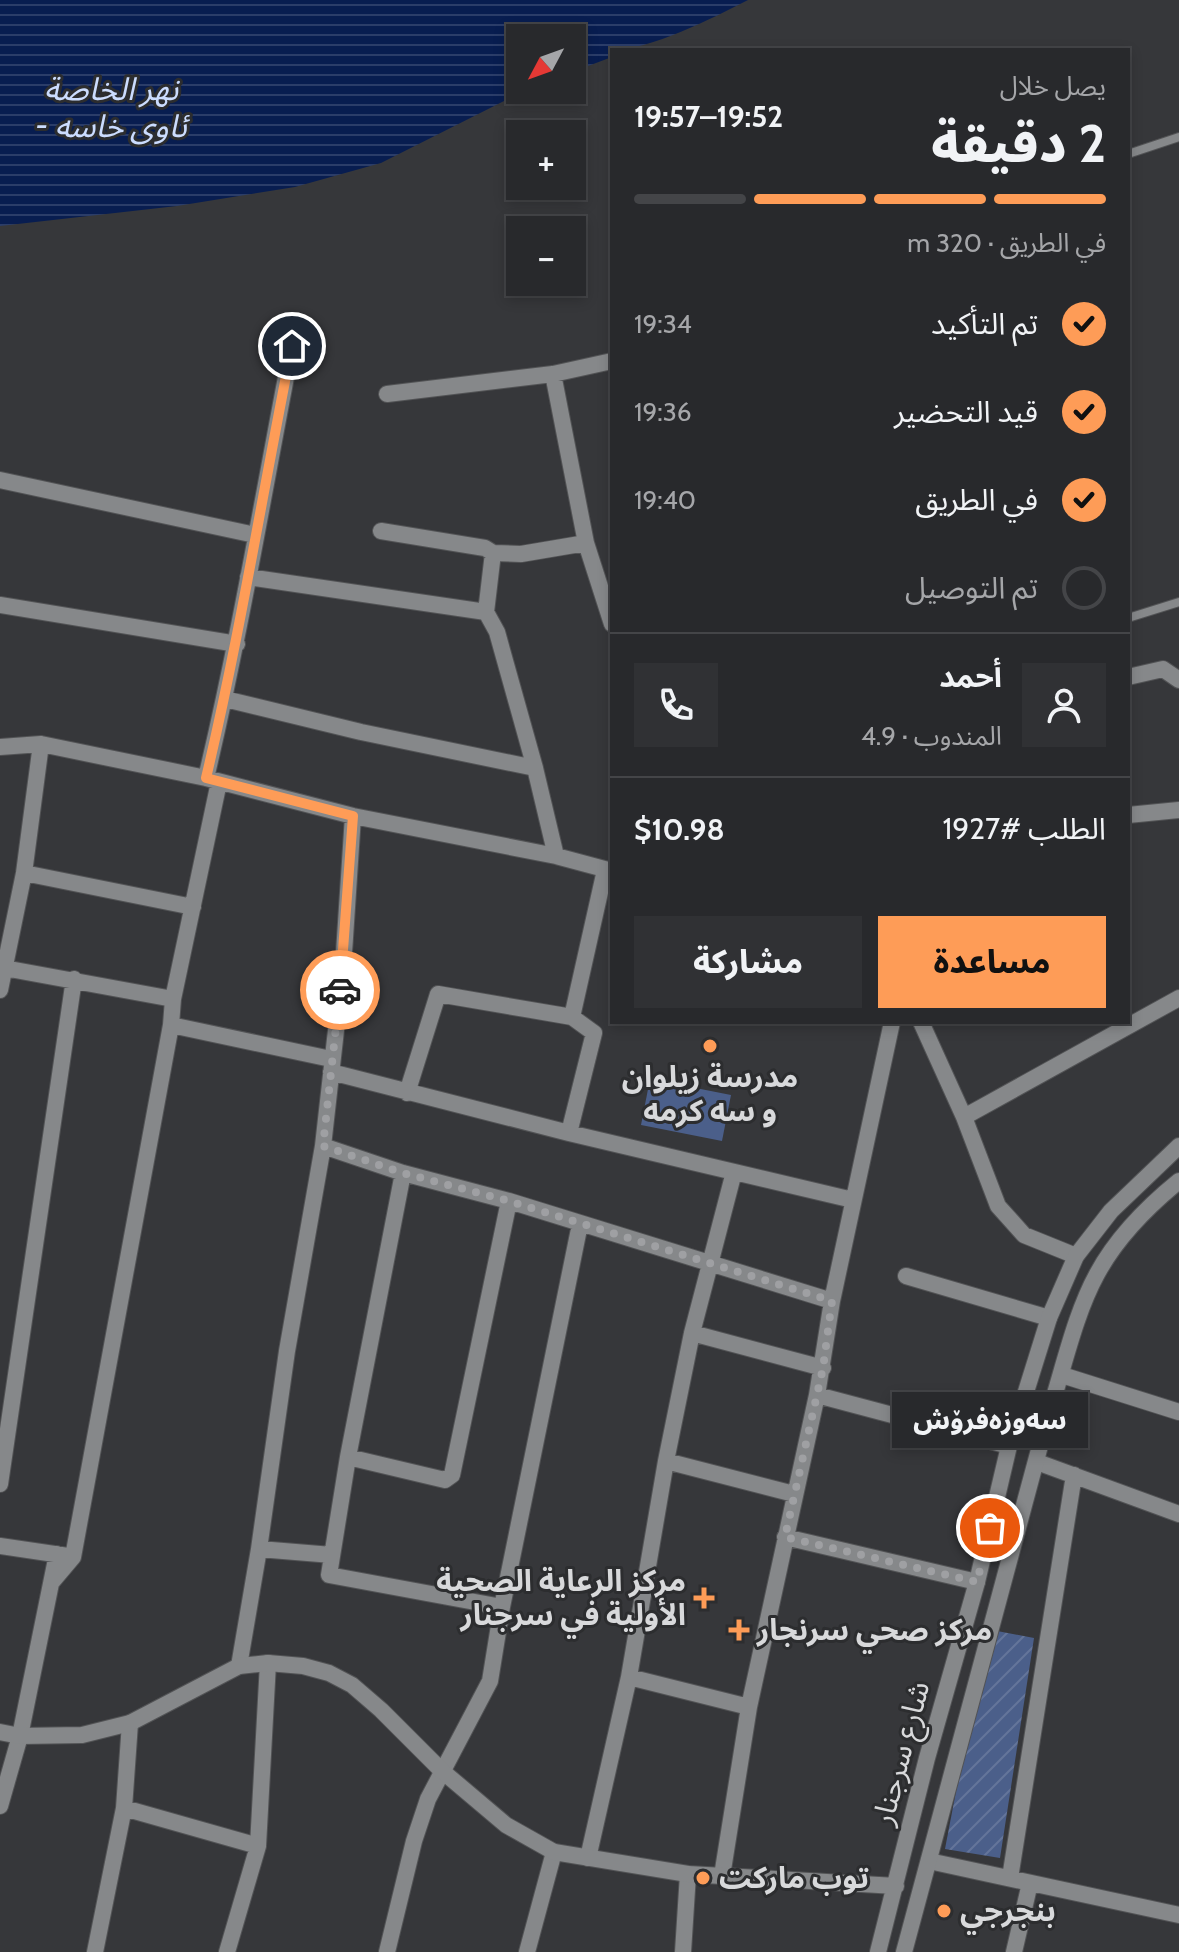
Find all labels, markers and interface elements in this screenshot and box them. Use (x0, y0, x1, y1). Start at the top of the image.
north arrow (506, 24, 586, 104)
map controls (506, 24, 586, 296)
water label: نهر الخاصة - ئاوی خاسە (35, 69, 191, 145)
text: يصل خلال (1000, 70, 1106, 102)
text: 19:52–19:57 (634, 98, 783, 135)
text: 2 دقيقة (931, 112, 1106, 175)
button: + (506, 120, 586, 200)
button: − (506, 216, 586, 296)
text: في الطريق · 320 m (907, 227, 1106, 259)
icon: check (1062, 302, 1106, 346)
text: تم التأكيد (931, 305, 1038, 342)
text: 19:34 (634, 308, 692, 340)
pin (258, 312, 326, 380)
icon: home (270, 324, 314, 368)
icon: check (1062, 390, 1106, 434)
text: قيد التحضير (894, 393, 1038, 430)
text: 19:36 (634, 396, 692, 428)
icon: check (1062, 478, 1106, 522)
text: في الطريق (915, 481, 1038, 518)
text: 19:40 (634, 484, 696, 516)
text: تم التوصيل (905, 569, 1038, 606)
text: أحمد (939, 658, 1002, 695)
button: phone (634, 663, 718, 747)
button: person (1022, 663, 1106, 747)
text: المندوب · 4.9 (861, 720, 1002, 752)
text: الطلب #1927 (942, 810, 1106, 847)
text: $10.98 (634, 811, 725, 848)
button: مشاركة (634, 916, 862, 1008)
button: مساعدة (878, 916, 1106, 1008)
courier (300, 950, 380, 1030)
icon: car (318, 968, 362, 1012)
marker: مدرسة زيلوان و سه كرمه (701, 1037, 719, 1055)
place label: مدرسة زيلوان و سه كرمه (622, 1058, 798, 1129)
callout: سەوزەفرۆش (892, 1392, 1088, 1448)
text: سەوزەفرۆش (913, 1404, 1067, 1436)
pin (956, 1494, 1024, 1562)
icon: bag (968, 1506, 1012, 1550)
place label: مركز الرعاية الصحية الأولية في سرجنار (436, 1562, 686, 1639)
marker: مركز الرعاية الصحية الأولية في سرجنار (693, 1587, 715, 1609)
place label: مركز صحي سرنجار (755, 1611, 992, 1654)
marker: مركز صحي سرنجار (728, 1619, 750, 1641)
street label: شارع سرجنار (863, 1677, 941, 1831)
place label: توب ماركت (719, 1859, 869, 1896)
marker: توب ماركت (694, 1869, 712, 1887)
place label: بنجرجي (960, 1892, 1056, 1935)
marker: بنجرجي (935, 1902, 953, 1920)

